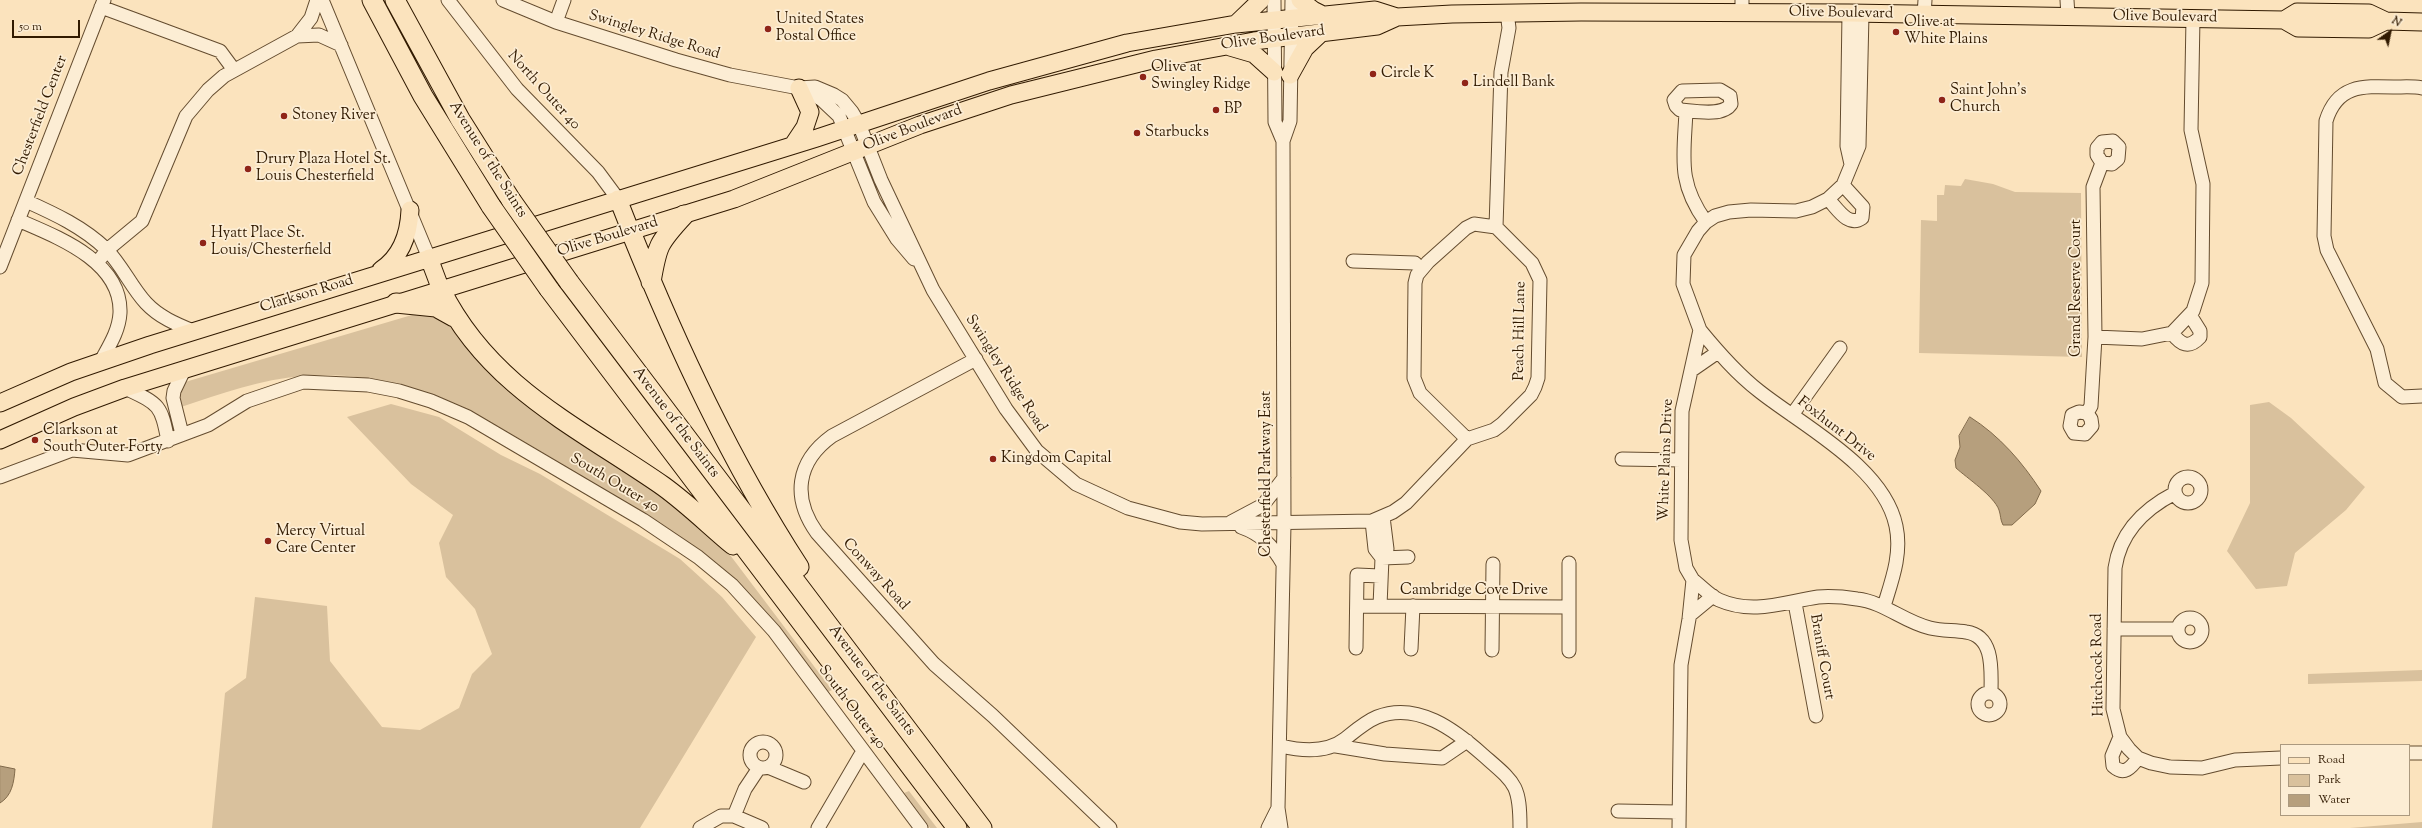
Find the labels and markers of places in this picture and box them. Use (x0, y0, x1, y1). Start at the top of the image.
place label: United States Postal Office (776, 11, 864, 46)
place label: Olive at White Plains (1904, 14, 1988, 49)
marker: United States Postal Office (763, 24, 773, 34)
marker: Olive at White Plains (1891, 27, 1901, 37)
place label: Olive at Swingley Ridge (1151, 59, 1250, 94)
place label: Circle K (1381, 65, 1434, 83)
marker: Circle K (1368, 69, 1378, 79)
marker: Olive at Swingley Ridge (1138, 72, 1148, 82)
place label: Lindell Bank (1473, 74, 1555, 92)
marker: Lindell Bank (1460, 78, 1470, 88)
place label: Saint John's Church (1950, 82, 2026, 117)
marker: Saint John's Church (1937, 95, 1947, 105)
place label: BP (1224, 101, 1242, 119)
marker: BP (1211, 105, 1221, 115)
place label: Stoney River (292, 107, 375, 125)
marker: Stoney River (279, 111, 289, 121)
place label: Starbucks (1145, 124, 1209, 142)
marker: Starbucks (1132, 128, 1142, 138)
place label: Drury Plaza Hotel St. Louis Chesterfield (256, 151, 391, 186)
marker: Drury Plaza Hotel St. Louis Chesterfield (243, 164, 253, 174)
place label: Hyatt Place St. Louis/Chesterfield (211, 225, 331, 260)
marker: Hyatt Place St. Louis/Chesterfield (198, 238, 208, 248)
place label: Clarkson at South Outer Forty (43, 422, 163, 457)
marker: Clarkson at South Outer Forty (30, 435, 40, 445)
place label: Kingdom Capital (1001, 450, 1112, 468)
marker: Kingdom Capital (988, 454, 998, 464)
place label: Mercy Virtual Care Center (276, 523, 365, 558)
marker: Mercy Virtual Care Center (263, 536, 273, 546)

